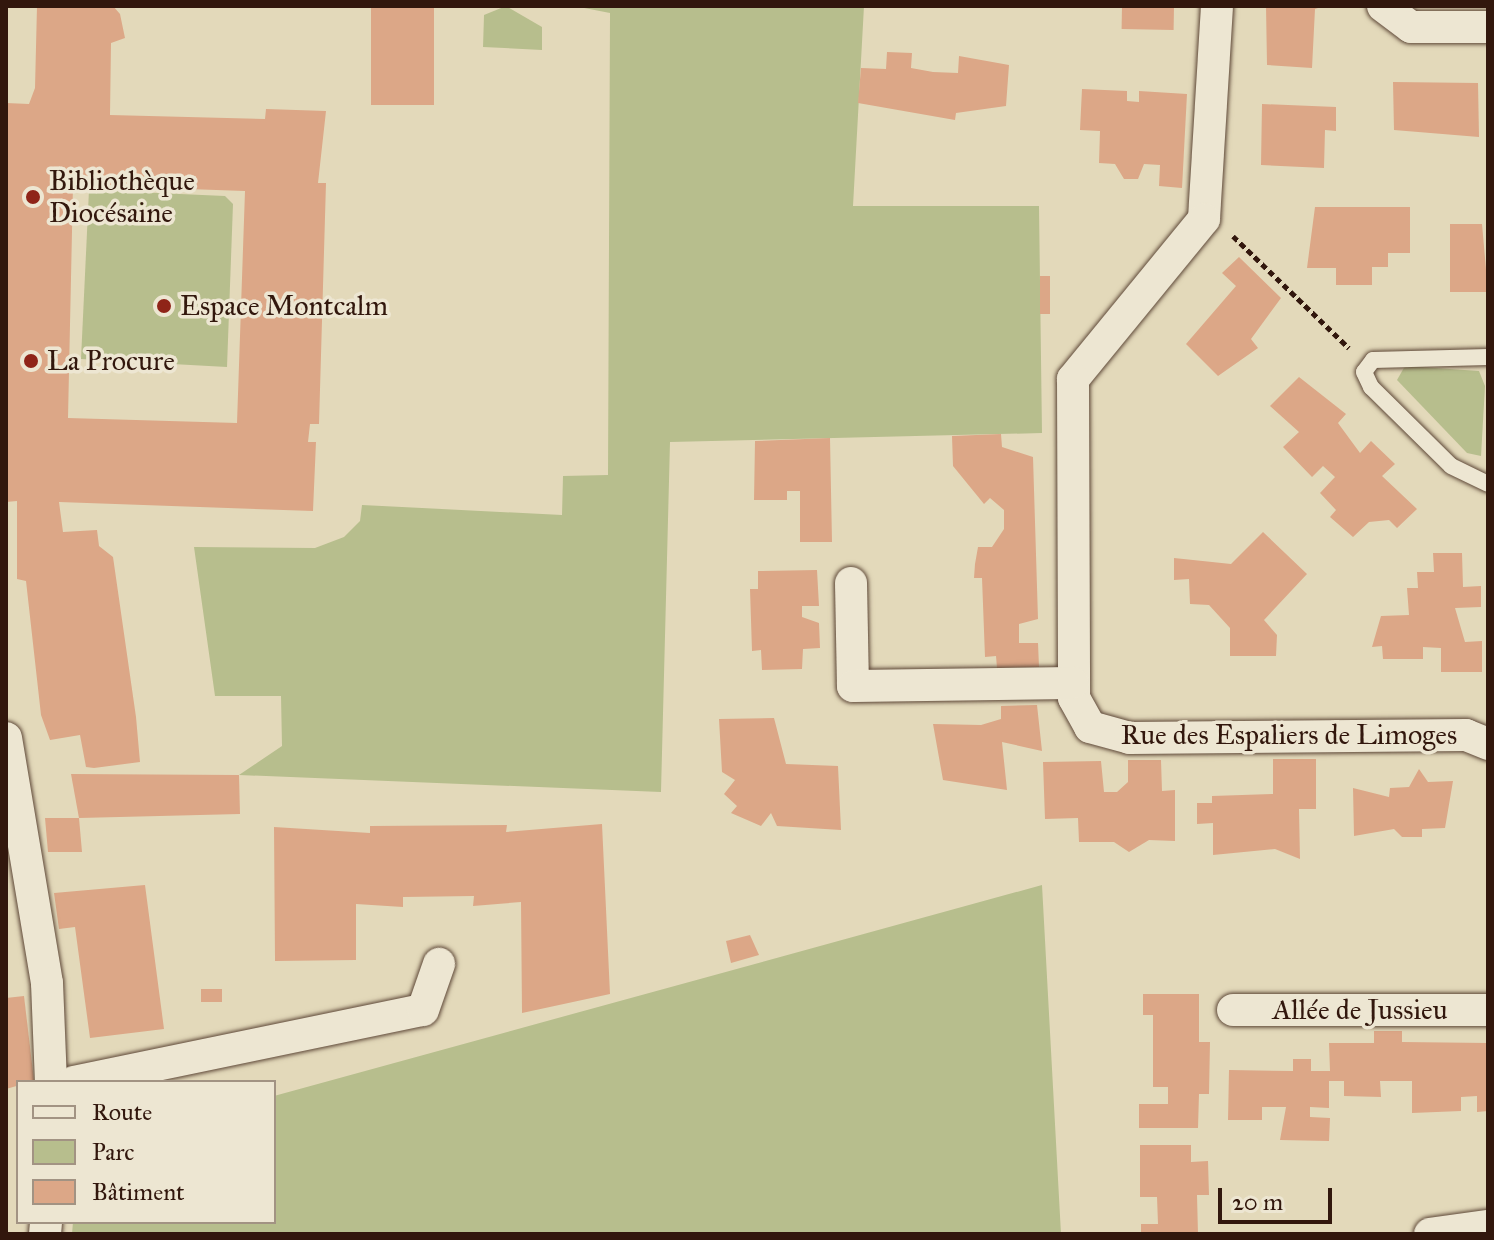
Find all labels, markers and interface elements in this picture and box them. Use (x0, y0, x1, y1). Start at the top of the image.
place label: Bibliothèque Diocésaine (49, 164, 195, 230)
marker: Bibliothèque Diocésaine (24, 188, 42, 206)
place label: Espace Montcalm (180, 289, 388, 323)
marker: Espace Montcalm (155, 297, 173, 315)
place label: La Procure (47, 344, 175, 378)
marker: La Procure (22, 352, 40, 370)
street label: Rue des Espaliers de Limoges (1121, 718, 1457, 752)
street label: Allée de Jussieu (1272, 993, 1448, 1027)
legend (16, 1080, 276, 1224)
text: Route (92, 1097, 152, 1127)
text: Parc (92, 1137, 134, 1167)
scale bar (1222, 1172, 1336, 1222)
text: Bâtiment (92, 1177, 185, 1207)
text: 20 m (1232, 1187, 1283, 1217)

